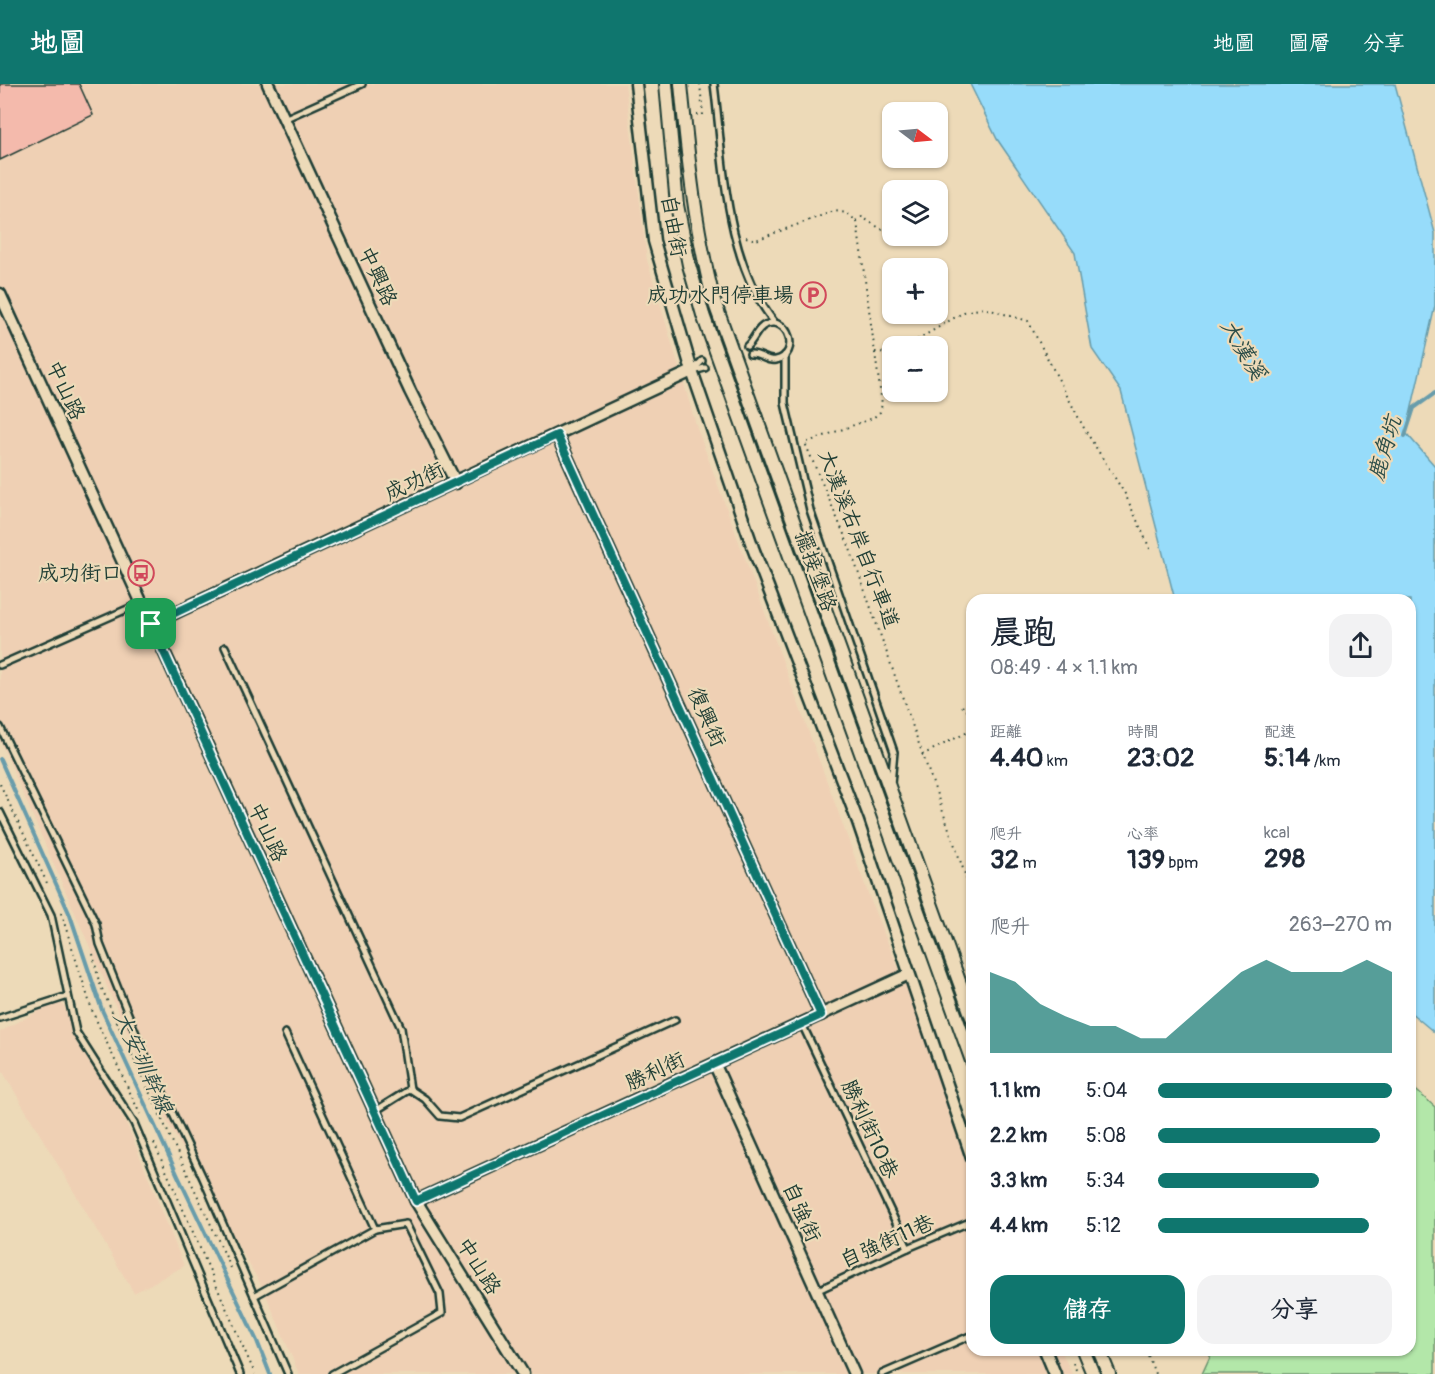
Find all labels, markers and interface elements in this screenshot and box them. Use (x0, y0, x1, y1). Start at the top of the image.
text: 地圖 (30, 26, 86, 61)
text: 地圖 (1213, 30, 1255, 57)
text: 圖層 (1288, 30, 1330, 57)
text: 分享 (1363, 30, 1405, 57)
north arrow (882, 102, 948, 168)
map controls (882, 102, 948, 402)
button: layers (882, 180, 948, 246)
street label: 自由街 (655, 193, 692, 259)
street label: 中興路 (352, 242, 403, 310)
button: + (882, 258, 948, 324)
parking icon: 成功水門停車場 (798, 280, 828, 310)
place label: 成功水門停車場 (647, 282, 794, 309)
water label: 大漢溪 (1214, 314, 1273, 386)
button: − (882, 336, 948, 402)
street label: 中山路 (40, 356, 91, 424)
water label: 鹿角坑 (1362, 411, 1409, 484)
street label: 大漢溪右岸自行車道 (812, 446, 905, 632)
street label: 成功街 (380, 456, 448, 507)
street label: 擺接堡路 (788, 527, 843, 615)
bus stop icon: 成功街口 (126, 558, 156, 588)
place label: 成功街口 (38, 560, 122, 587)
pin (125, 598, 176, 649)
icon: arrive (134, 607, 167, 640)
text: 晨跑 (990, 612, 1056, 653)
button: share (1329, 614, 1392, 677)
text: 08:49 · 4 × 1.1 km (990, 655, 1138, 680)
street label: 復興街 (681, 683, 732, 751)
text: 距離 (990, 722, 1022, 742)
text: 時間 (1127, 722, 1159, 742)
text: 配速 (1264, 722, 1296, 742)
text: 4.40 (990, 742, 1044, 774)
text: 23:02 (1127, 742, 1195, 774)
text: 5:14 (1264, 742, 1310, 774)
text: km (1044, 751, 1068, 771)
text: /km (1310, 751, 1340, 771)
street label: 中山路 (242, 798, 293, 866)
text: kcal (1264, 823, 1290, 843)
text: 爬升 (990, 824, 1022, 844)
text: 心率 (1127, 824, 1159, 844)
text: 298 (1264, 843, 1305, 875)
text: 32 (990, 844, 1019, 876)
text: 139 (1127, 844, 1165, 876)
text: m (1019, 853, 1037, 873)
text: bpm (1165, 853, 1198, 873)
text: 263–270 m (1289, 912, 1392, 937)
text: 爬升 (990, 914, 1030, 939)
water label: 大安圳幹線 (107, 1007, 179, 1119)
street label: 勝利街 (621, 1046, 689, 1097)
street label: 勝利街10巷 (835, 1075, 904, 1183)
text: 1.1 km (990, 1078, 1040, 1103)
text: 5:04 (1086, 1078, 1127, 1103)
text: 2.2 km (990, 1123, 1047, 1148)
text: 5:08 (1086, 1123, 1126, 1148)
text: 3.3 km (990, 1168, 1047, 1193)
text: 5:34 (1086, 1168, 1125, 1193)
street label: 自強街 (776, 1178, 827, 1246)
street label: 自強街11巷 (836, 1209, 939, 1274)
text: 4.4 km (990, 1213, 1048, 1238)
text: 5:12 (1086, 1213, 1121, 1238)
street label: 中山路 (450, 1232, 507, 1300)
button: 儲存 (990, 1275, 1185, 1344)
button: 分享 (1197, 1275, 1392, 1344)

